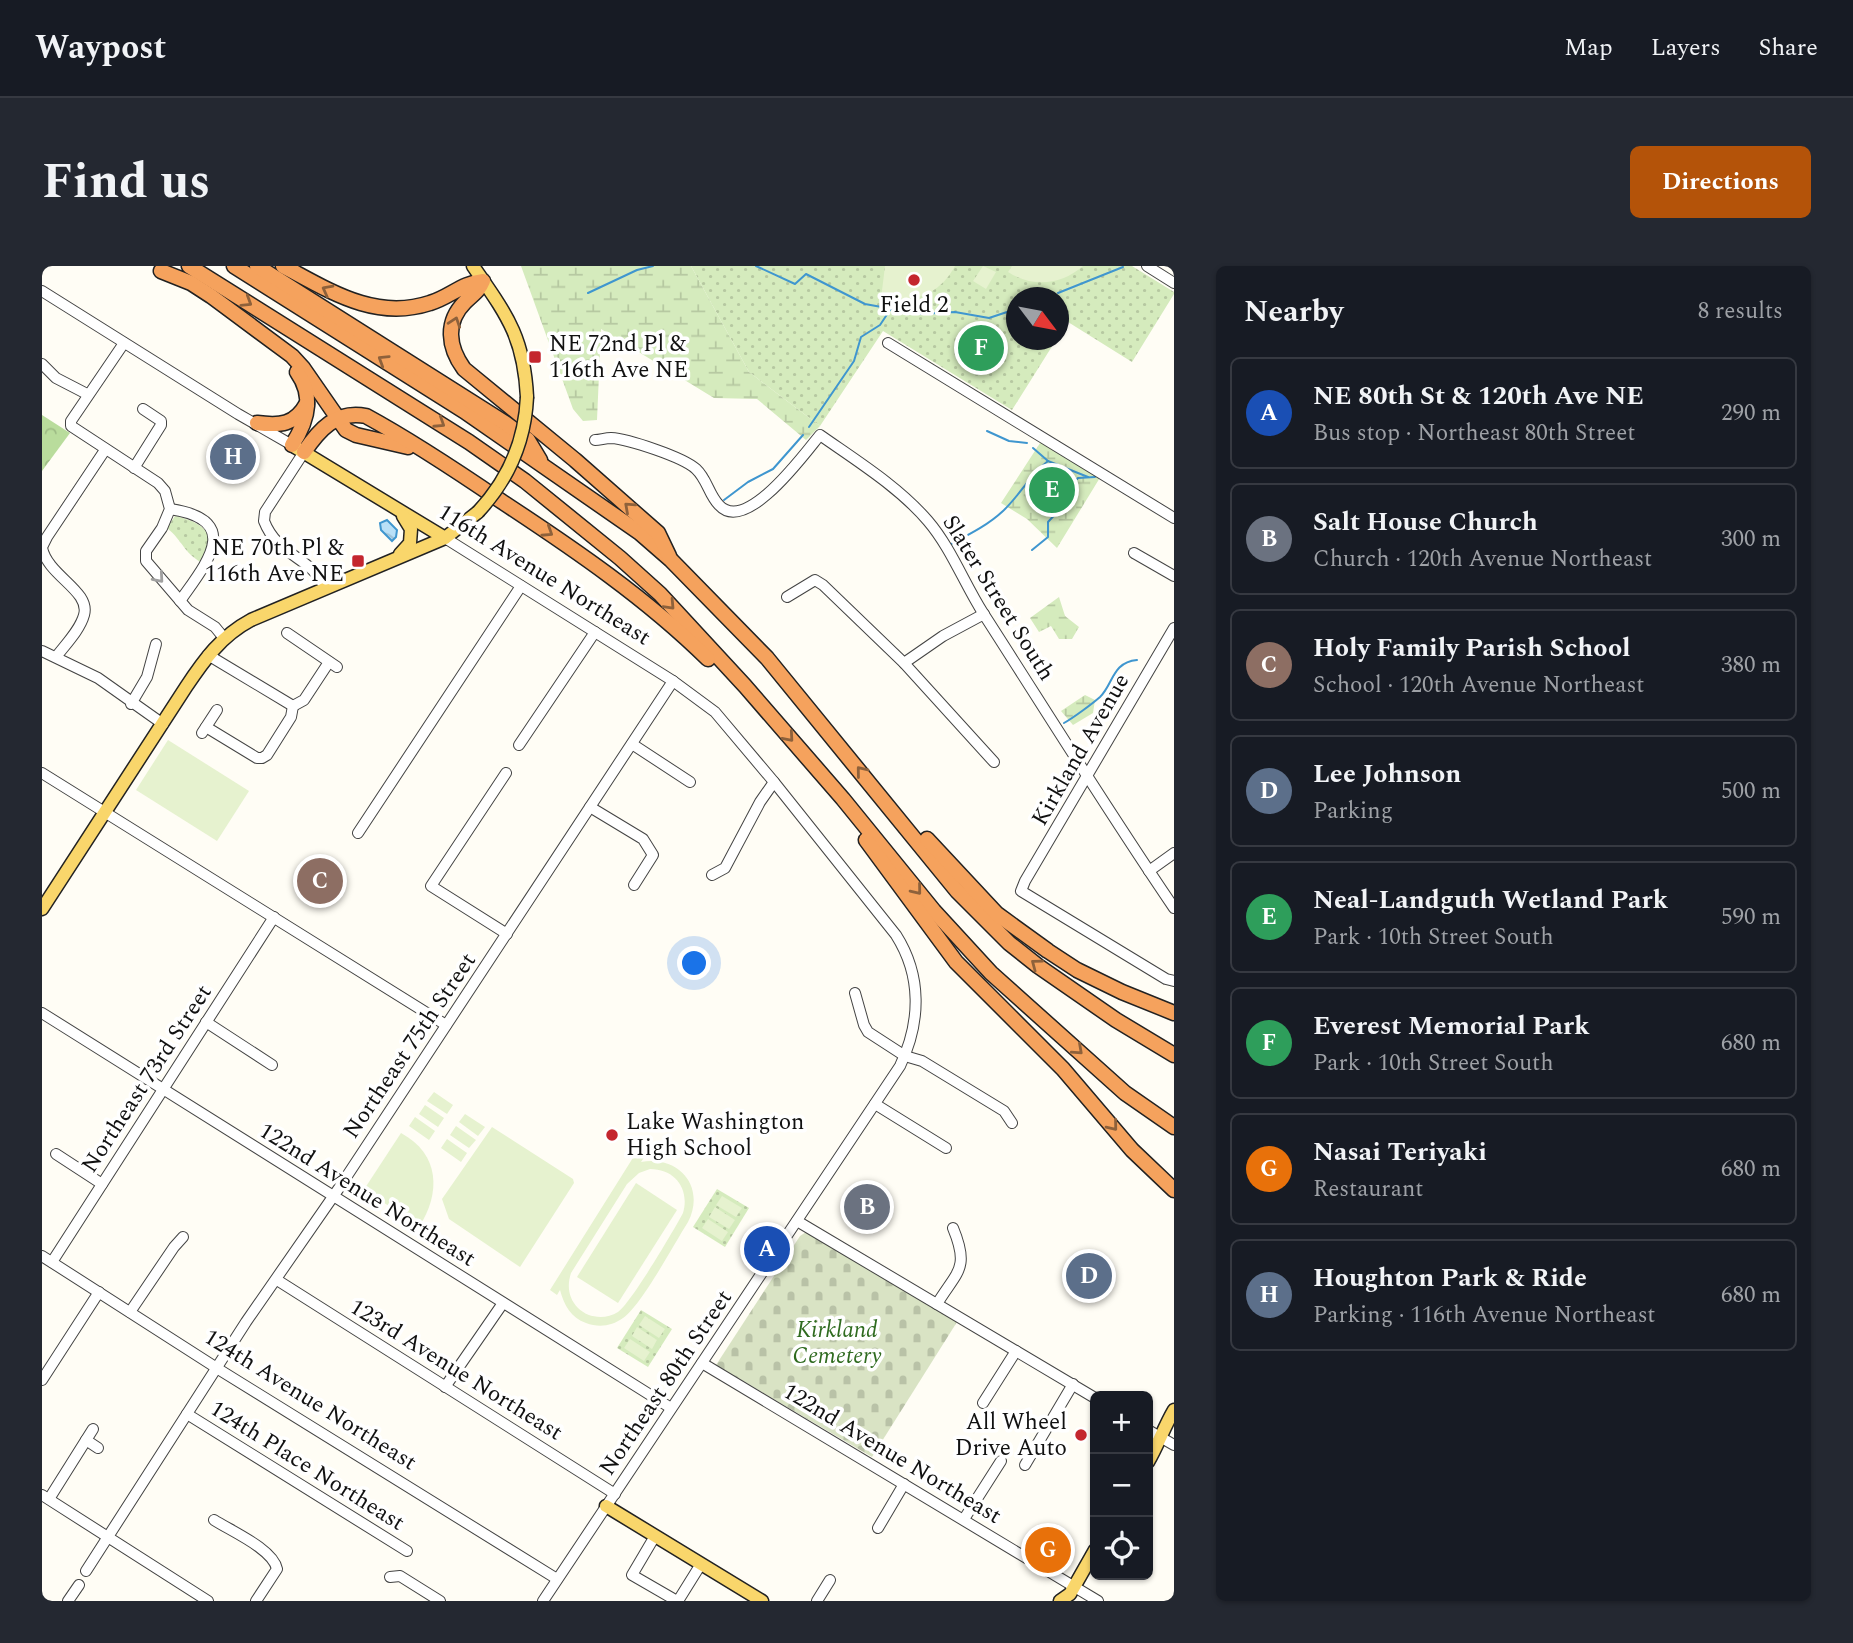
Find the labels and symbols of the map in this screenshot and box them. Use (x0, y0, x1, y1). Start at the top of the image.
marker: Field 2 (906, 272, 922, 288)
one-way arrow (322, 285, 334, 298)
north arrow (1006, 287, 1069, 350)
place label: Field 2 (879, 288, 949, 323)
one-way arrow (240, 294, 253, 307)
one-way arrow (447, 316, 461, 328)
pin: F (958, 322, 1004, 374)
place label: NE 72nd Pl & 116th Ave NE (549, 327, 688, 388)
marker: NE 72nd Pl & 116th Ave NE (527, 349, 543, 365)
one-way arrow (378, 356, 391, 369)
one-way arrow (432, 415, 445, 428)
pin: H (210, 431, 256, 483)
pin: E (1029, 464, 1075, 516)
street label: 116th Avenue Northeast (431, 495, 657, 655)
one-way arrow (624, 503, 637, 515)
street label: Slater Street South (933, 508, 1063, 688)
one-way arrow (541, 524, 554, 537)
place label: NE 70th Pl & 116th Ave NE (205, 531, 344, 592)
marker: NE 70th Pl & 116th Ave NE (350, 553, 366, 569)
one-way arrow (151, 570, 163, 583)
one-way arrow (661, 597, 674, 610)
street label: Kirkland Avenue (1023, 667, 1139, 833)
one-way arrow (781, 729, 793, 742)
one-way arrow (857, 767, 869, 780)
pin: C (297, 855, 343, 907)
one-way arrow (909, 881, 921, 894)
street label: Northeast 75th Street (334, 946, 486, 1146)
your location (677, 946, 711, 980)
one-way arrow (1031, 959, 1043, 972)
street label: Northeast 73rd Street (73, 978, 221, 1180)
one-way arrow (1069, 1042, 1082, 1055)
place label: Lake Washington High School (626, 1105, 804, 1166)
street label: 122nd Avenue Northeast (252, 1114, 482, 1276)
one-way arrow (1104, 1119, 1117, 1131)
marker: Lake Washington High School (604, 1127, 620, 1143)
pin: B (844, 1181, 890, 1233)
pin: A (744, 1223, 790, 1275)
pin: D (1066, 1250, 1112, 1302)
street label: Northeast 80th Street (590, 1283, 742, 1483)
street label: 123rd Avenue Northeast (343, 1290, 569, 1450)
park label: Kirkland Cemetery (793, 1313, 882, 1374)
street label: 124th Avenue Northeast (197, 1320, 423, 1480)
street label: 122nd Avenue Northeast (776, 1375, 1008, 1533)
street label: 124th Place Northeast (203, 1392, 411, 1540)
place label: All Wheel Drive Auto (955, 1405, 1067, 1466)
marker: All Wheel Drive Auto (1073, 1427, 1089, 1443)
pin: G (1025, 1524, 1071, 1576)

